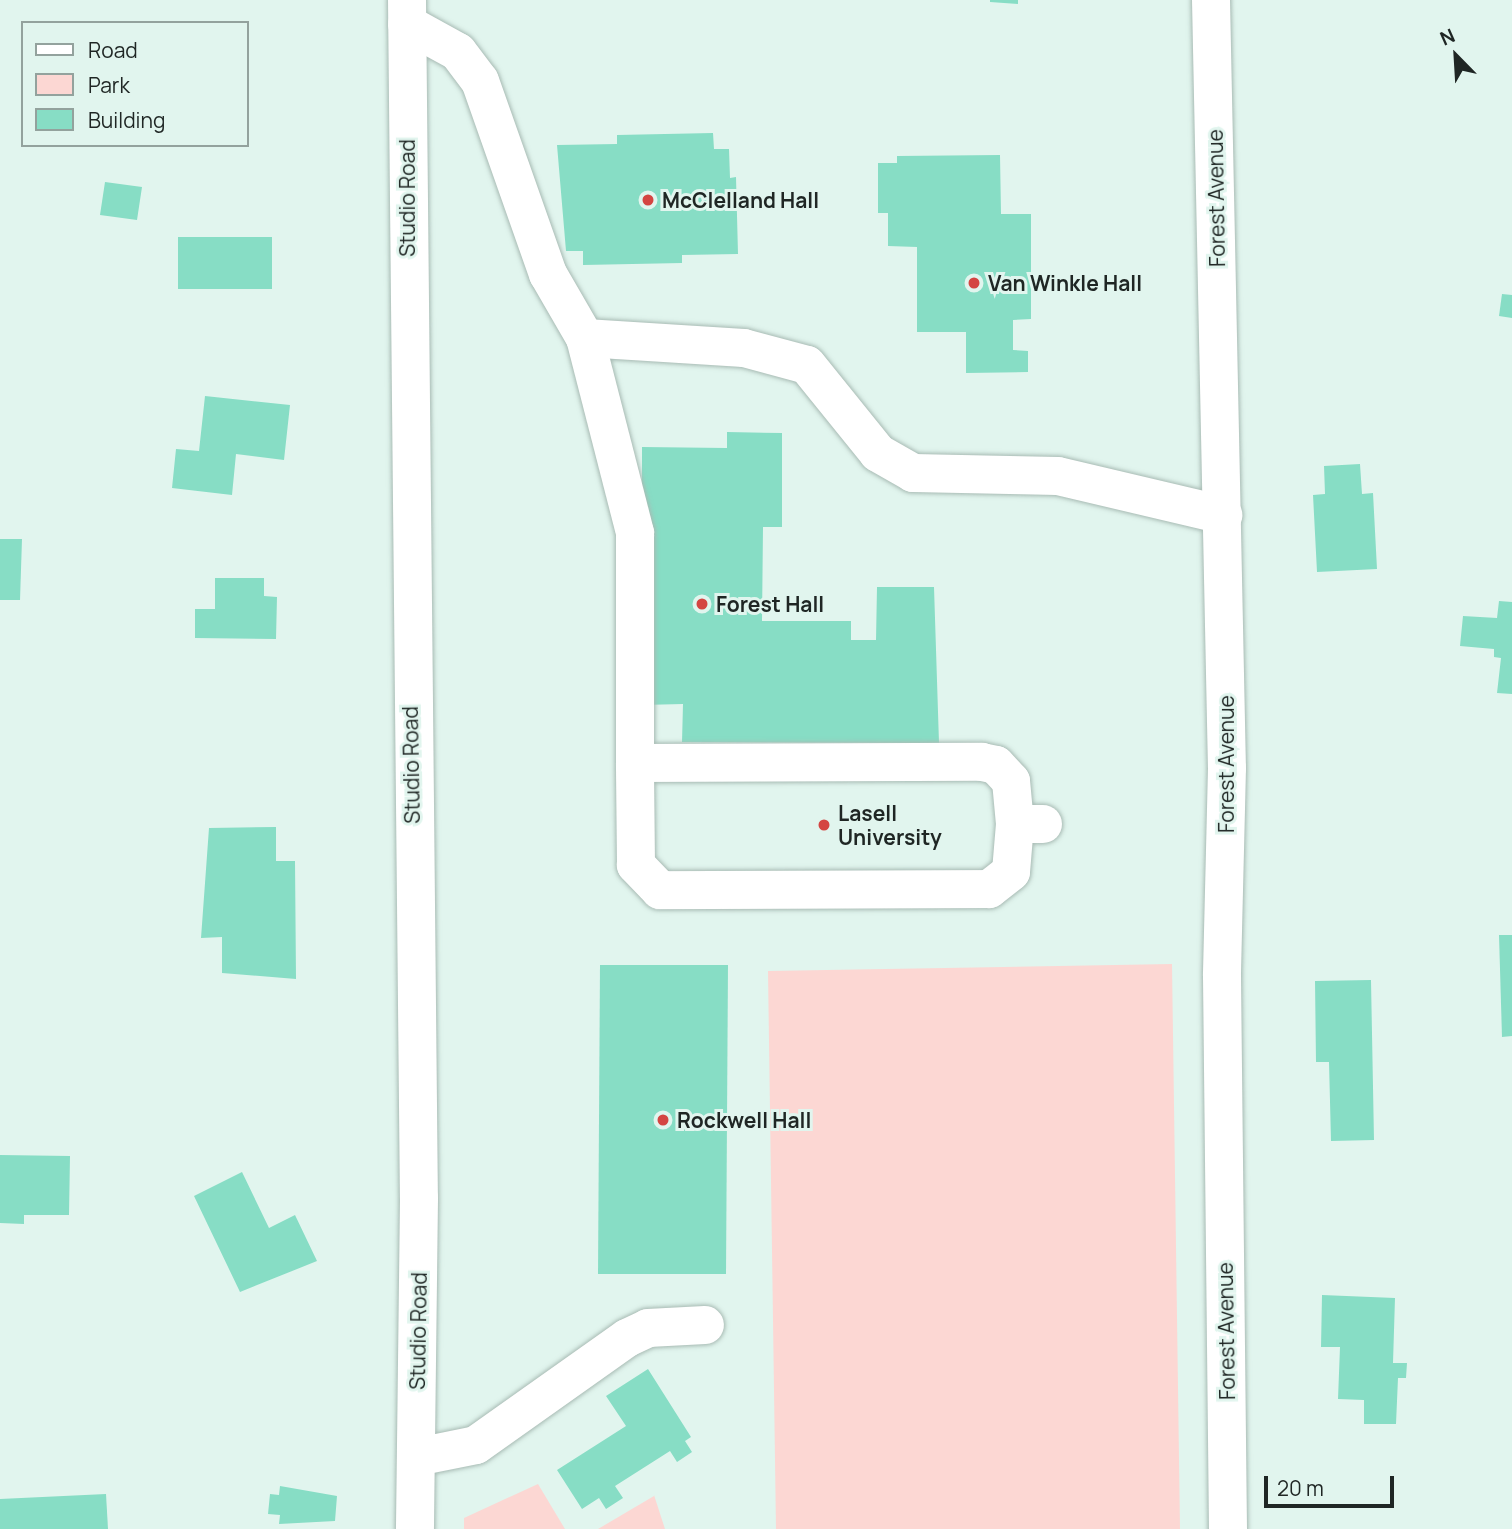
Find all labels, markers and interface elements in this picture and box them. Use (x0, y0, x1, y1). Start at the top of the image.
legend (21, 21, 248, 147)
north arrow (1421, 21, 1491, 91)
text: N (1436, 22, 1459, 51)
text: Road (88, 36, 138, 64)
text: Park (88, 71, 130, 99)
text: Building (88, 106, 165, 134)
street label: Forest Avenue (1202, 129, 1230, 267)
street label: Studio Road (394, 139, 420, 257)
place label: McClelland Hall (662, 187, 819, 213)
marker: McClelland Hall (640, 192, 656, 208)
place label: Van Winkle Hall (988, 270, 1142, 296)
marker: Van Winkle Hall (966, 275, 982, 291)
place label: Forest Hall (716, 591, 824, 617)
marker: Forest Hall (694, 596, 710, 612)
street label: Forest Avenue (1213, 695, 1239, 833)
street label: Studio Road (397, 706, 425, 824)
place label: Lasell University (838, 800, 942, 850)
marker: Lasell University (816, 817, 832, 833)
place label: Rockwell Hall (677, 1107, 811, 1133)
marker: Rockwell Hall (655, 1112, 671, 1128)
street label: Forest Avenue (1212, 1262, 1240, 1400)
street label: Studio Road (404, 1272, 432, 1390)
scale bar (1267, 1462, 1396, 1506)
text: 20 m (1277, 1474, 1324, 1502)

